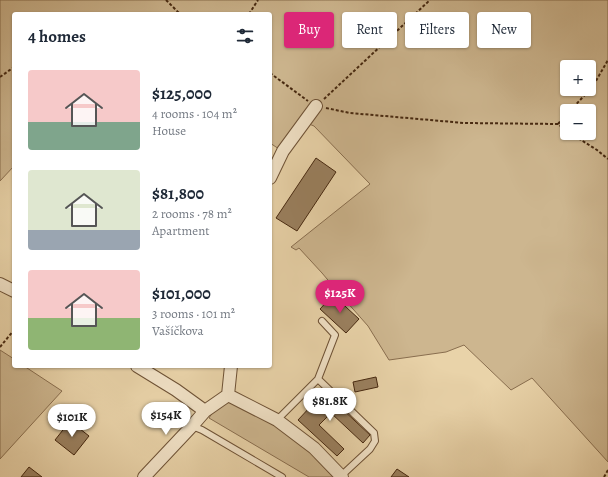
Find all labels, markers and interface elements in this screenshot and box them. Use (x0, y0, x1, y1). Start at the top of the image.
chip: Buy (284, 12, 334, 48)
chip: Rent (342, 12, 397, 48)
chip: Filters (405, 12, 469, 48)
chip: New (477, 12, 531, 48)
text: 4 homes (28, 25, 86, 48)
icon: filters (234, 25, 256, 47)
map controls (560, 60, 596, 140)
button: + (560, 60, 596, 96)
text: $125,000 (152, 82, 212, 105)
icon: home (60, 86, 108, 134)
button: − (560, 104, 596, 140)
text: 4 rooms · 104 m² (152, 105, 237, 122)
text: House (152, 122, 186, 139)
text: $81,800 (152, 182, 204, 205)
icon: home (60, 186, 108, 234)
text: 2 rooms · 78 m² (152, 205, 232, 222)
text: Apartment (152, 222, 210, 239)
pin: $125K (312, 280, 368, 314)
text: $101,000 (152, 282, 211, 305)
text: $125K (324, 284, 356, 301)
icon: home (60, 286, 108, 334)
text: 3 rooms · 101 m² (152, 305, 235, 322)
text: Vašíčkova (152, 322, 203, 339)
pin: $81.8K (297, 388, 363, 422)
text: $81.8K (312, 392, 348, 409)
pin: $154K (138, 402, 194, 436)
pin: $101K (44, 404, 100, 438)
text: $154K (151, 406, 181, 423)
text: $101K (57, 408, 87, 425)

